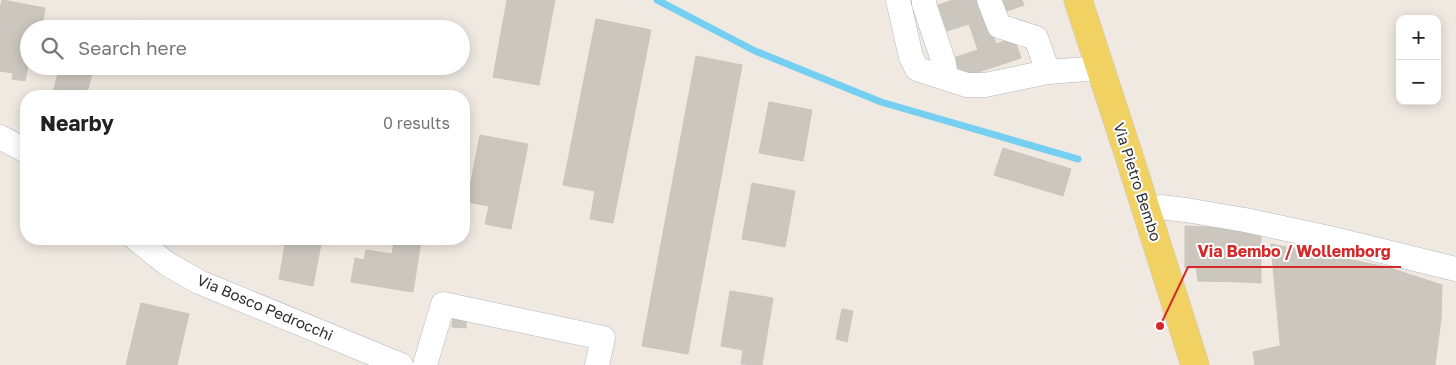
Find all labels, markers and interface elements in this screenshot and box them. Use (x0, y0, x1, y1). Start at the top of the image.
map controls (1396, 15, 1441, 105)
button: + (1396, 15, 1441, 60)
search box (20, 20, 470, 75)
icon: search (38, 34, 66, 62)
text: Search here (78, 36, 187, 59)
button: − (1396, 60, 1441, 105)
text: Nearby (40, 110, 114, 136)
text: 0 results (383, 113, 450, 133)
street label: Via Pietro Bembo (1110, 120, 1166, 243)
callout: Via Bembo / Wollemborg (1188, 236, 1401, 267)
text: Via Bembo / Wollemborg (1197, 241, 1391, 261)
street label: Via Bosco Pedrocchi (195, 270, 336, 344)

